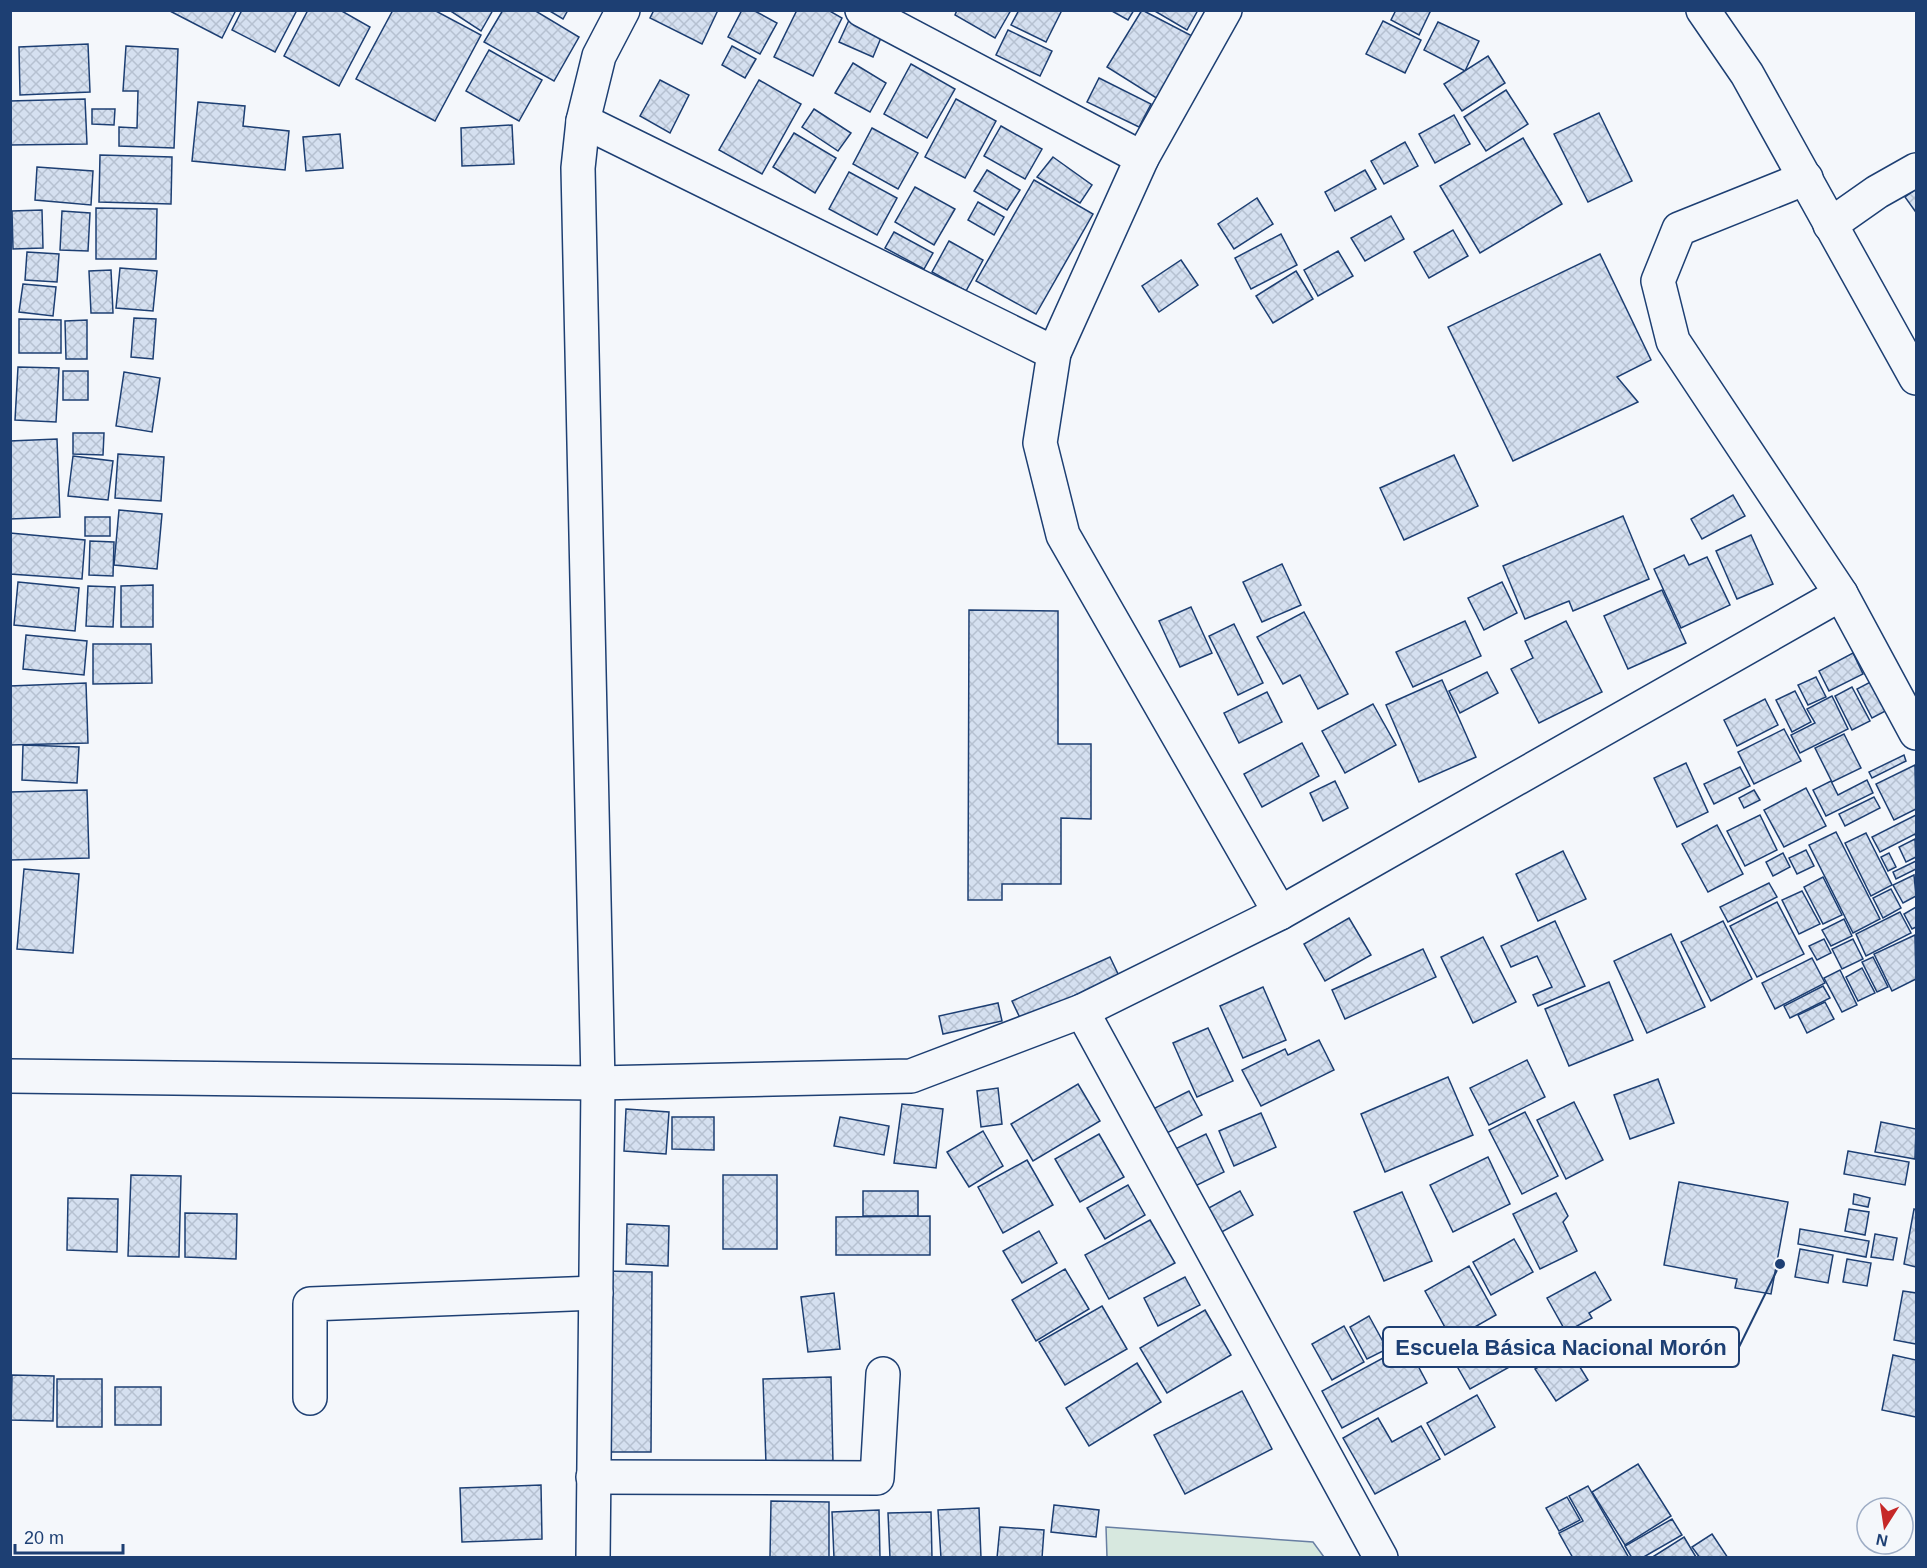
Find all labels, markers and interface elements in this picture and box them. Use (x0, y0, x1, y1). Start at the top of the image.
callout: Escuela Básica Nacional Morón (1383, 1327, 1739, 1367)
text: Escuela Básica Nacional Morón (1395, 1335, 1727, 1360)
north arrow (1855, 1496, 1915, 1556)
scale bar (15, 1517, 123, 1555)
text: 20 m (24, 1528, 64, 1548)
text: N (1875, 1531, 1889, 1550)

